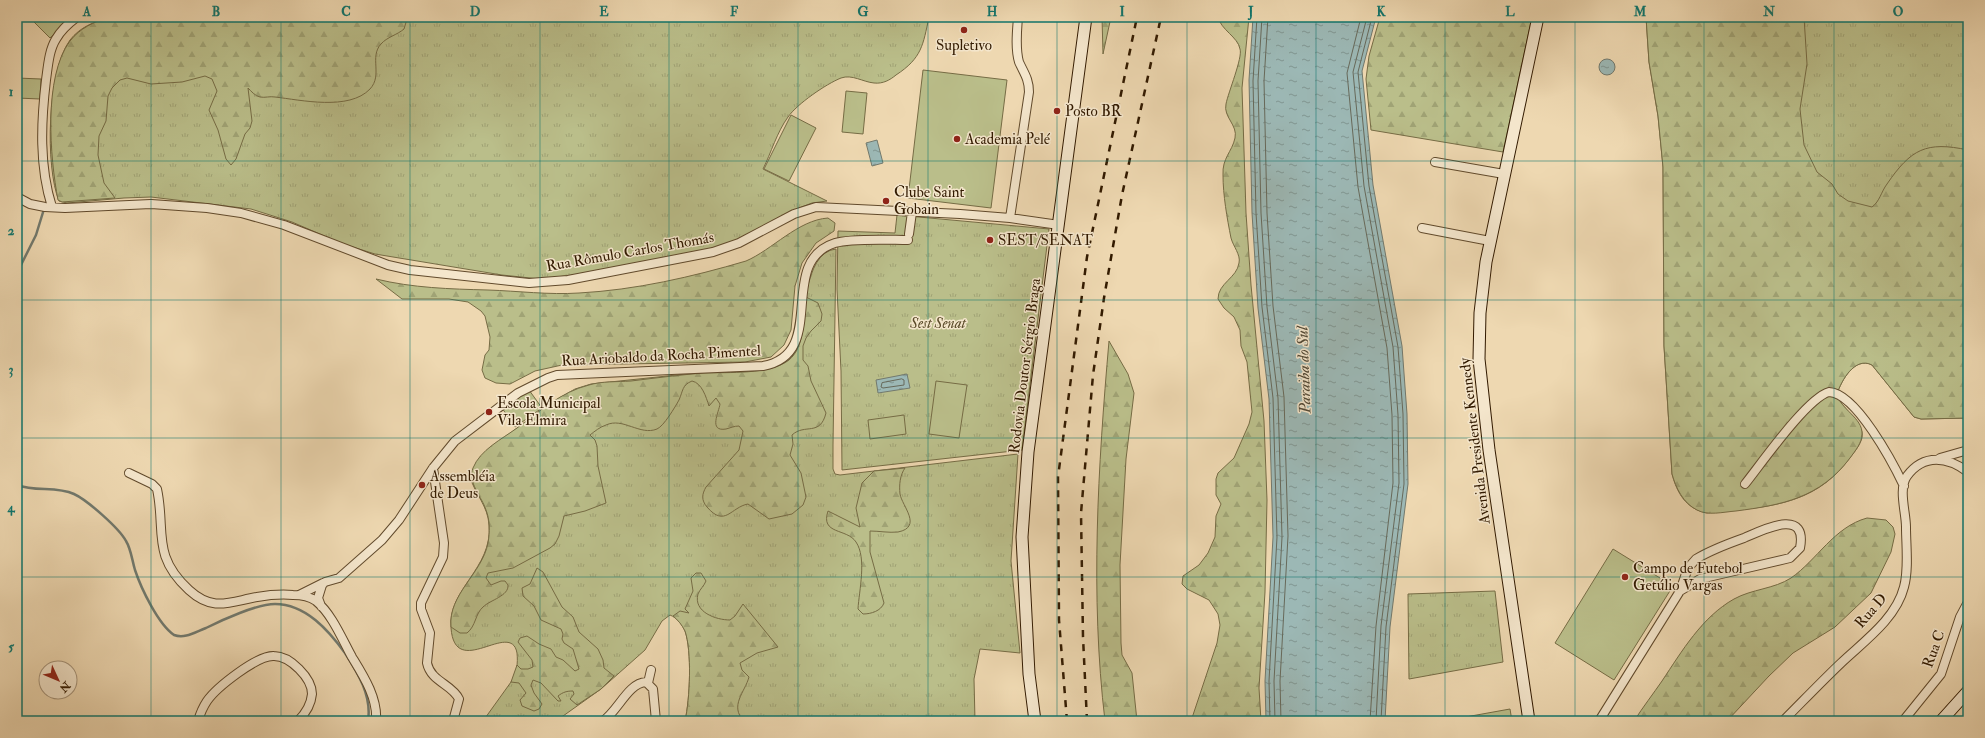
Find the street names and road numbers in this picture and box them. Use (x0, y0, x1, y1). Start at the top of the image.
street label: Rua Rômulo Carlos Thomás (545, 228, 715, 276)
street label: Rodovia Doutor Sérgio Braga (1005, 276, 1045, 455)
street label: Rua Ariobaldo da Rocha Pimentel (561, 341, 761, 371)
street label: Avenida Presidente Kennedy (1455, 356, 1495, 526)
street label: Rua D (1851, 590, 1891, 632)
street label: Rua C (1918, 628, 1950, 670)

